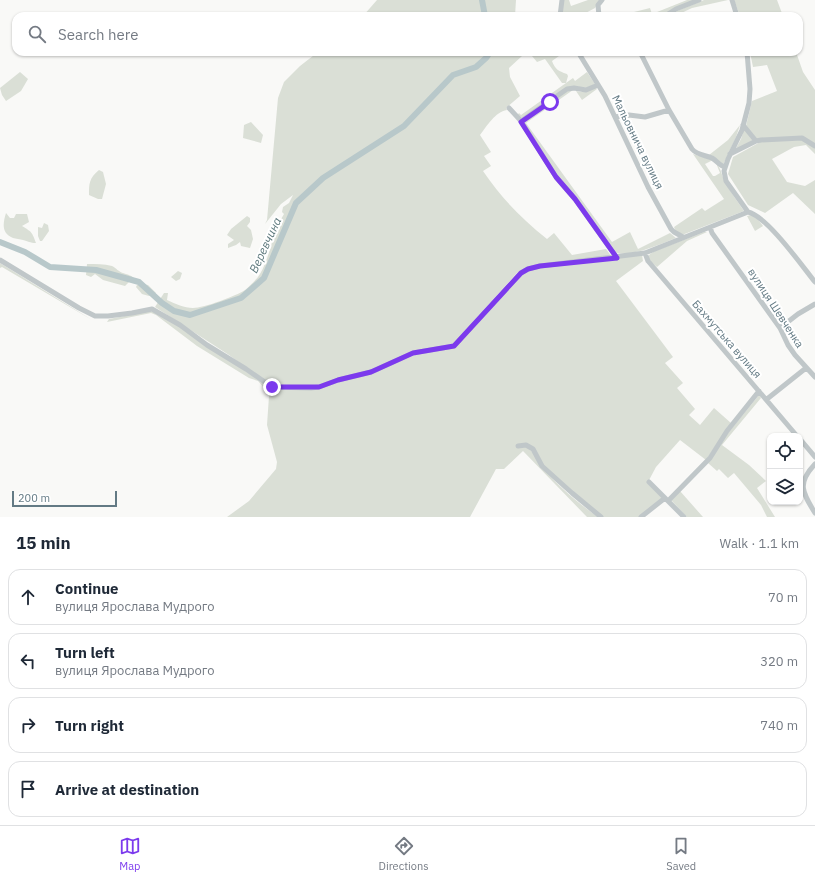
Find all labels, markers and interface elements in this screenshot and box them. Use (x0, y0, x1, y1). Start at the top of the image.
search box (12, 12, 803, 56)
icon: search (26, 23, 48, 45)
text: Search here (58, 25, 138, 44)
route start (541, 93, 559, 111)
street label: Мальовнича вулиця (609, 93, 667, 191)
water label: Веревчина (246, 215, 284, 275)
street label: вулиця Шевченка (745, 266, 807, 350)
street label: Бахмутська вулиця (689, 297, 765, 381)
route end (263, 378, 281, 396)
map controls (767, 433, 803, 505)
button: locate (767, 433, 803, 469)
button: layers (767, 469, 803, 505)
scale bar (12, 489, 117, 508)
text: 200 m (18, 491, 50, 505)
text: 15 min (16, 532, 71, 554)
text: Walk · 1.1 km (719, 535, 799, 552)
text: Continue (55, 579, 119, 598)
icon: ahead (17, 586, 39, 608)
text: 70 m (768, 589, 798, 606)
text: вулиця Ярослава Мудрого (55, 598, 215, 615)
text: Turn left (55, 643, 115, 662)
icon: left (17, 650, 39, 672)
text: 320 m (760, 653, 798, 670)
text: вулиця Ярослава Мудрого (55, 662, 215, 679)
icon: right (17, 714, 39, 736)
text: Turn right (55, 716, 124, 735)
text: 740 m (760, 717, 798, 734)
icon: arrive (17, 778, 39, 800)
text: Arrive at destination (55, 780, 199, 799)
tab: Map (119, 835, 141, 873)
tab: Directions (379, 835, 429, 873)
tab: Saved (666, 835, 696, 873)

